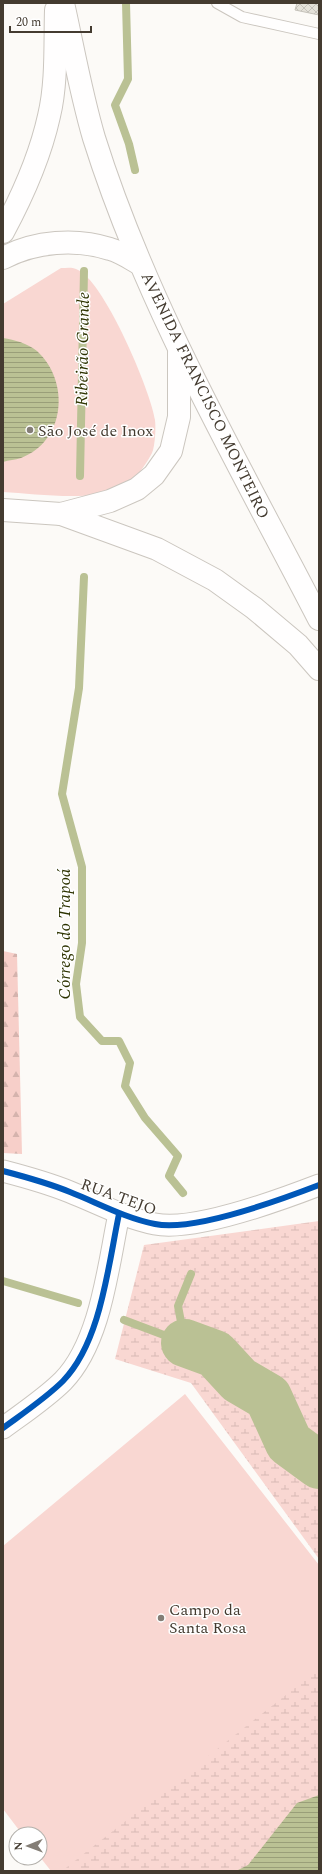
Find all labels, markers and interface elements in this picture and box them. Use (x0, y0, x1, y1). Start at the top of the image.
scale bar (10, 8, 91, 34)
text: 20 m (16, 13, 41, 32)
street label: AVENIDA FRANCISCO MONTEIRO (135, 268, 275, 523)
water label: Ribeirão Grande (69, 292, 97, 406)
place label: São José de Inox (38, 419, 153, 443)
marker: São José de Inox (25, 425, 35, 435)
water label: Córrego do Trapoá (52, 868, 78, 999)
street label: RUA TEJO (77, 1172, 160, 1222)
place label: Campo da Santa Rosa (169, 1598, 247, 1640)
marker: Campo da Santa Rosa (156, 1613, 166, 1623)
north arrow (8, 1826, 48, 1866)
text: N (10, 1842, 27, 1851)

